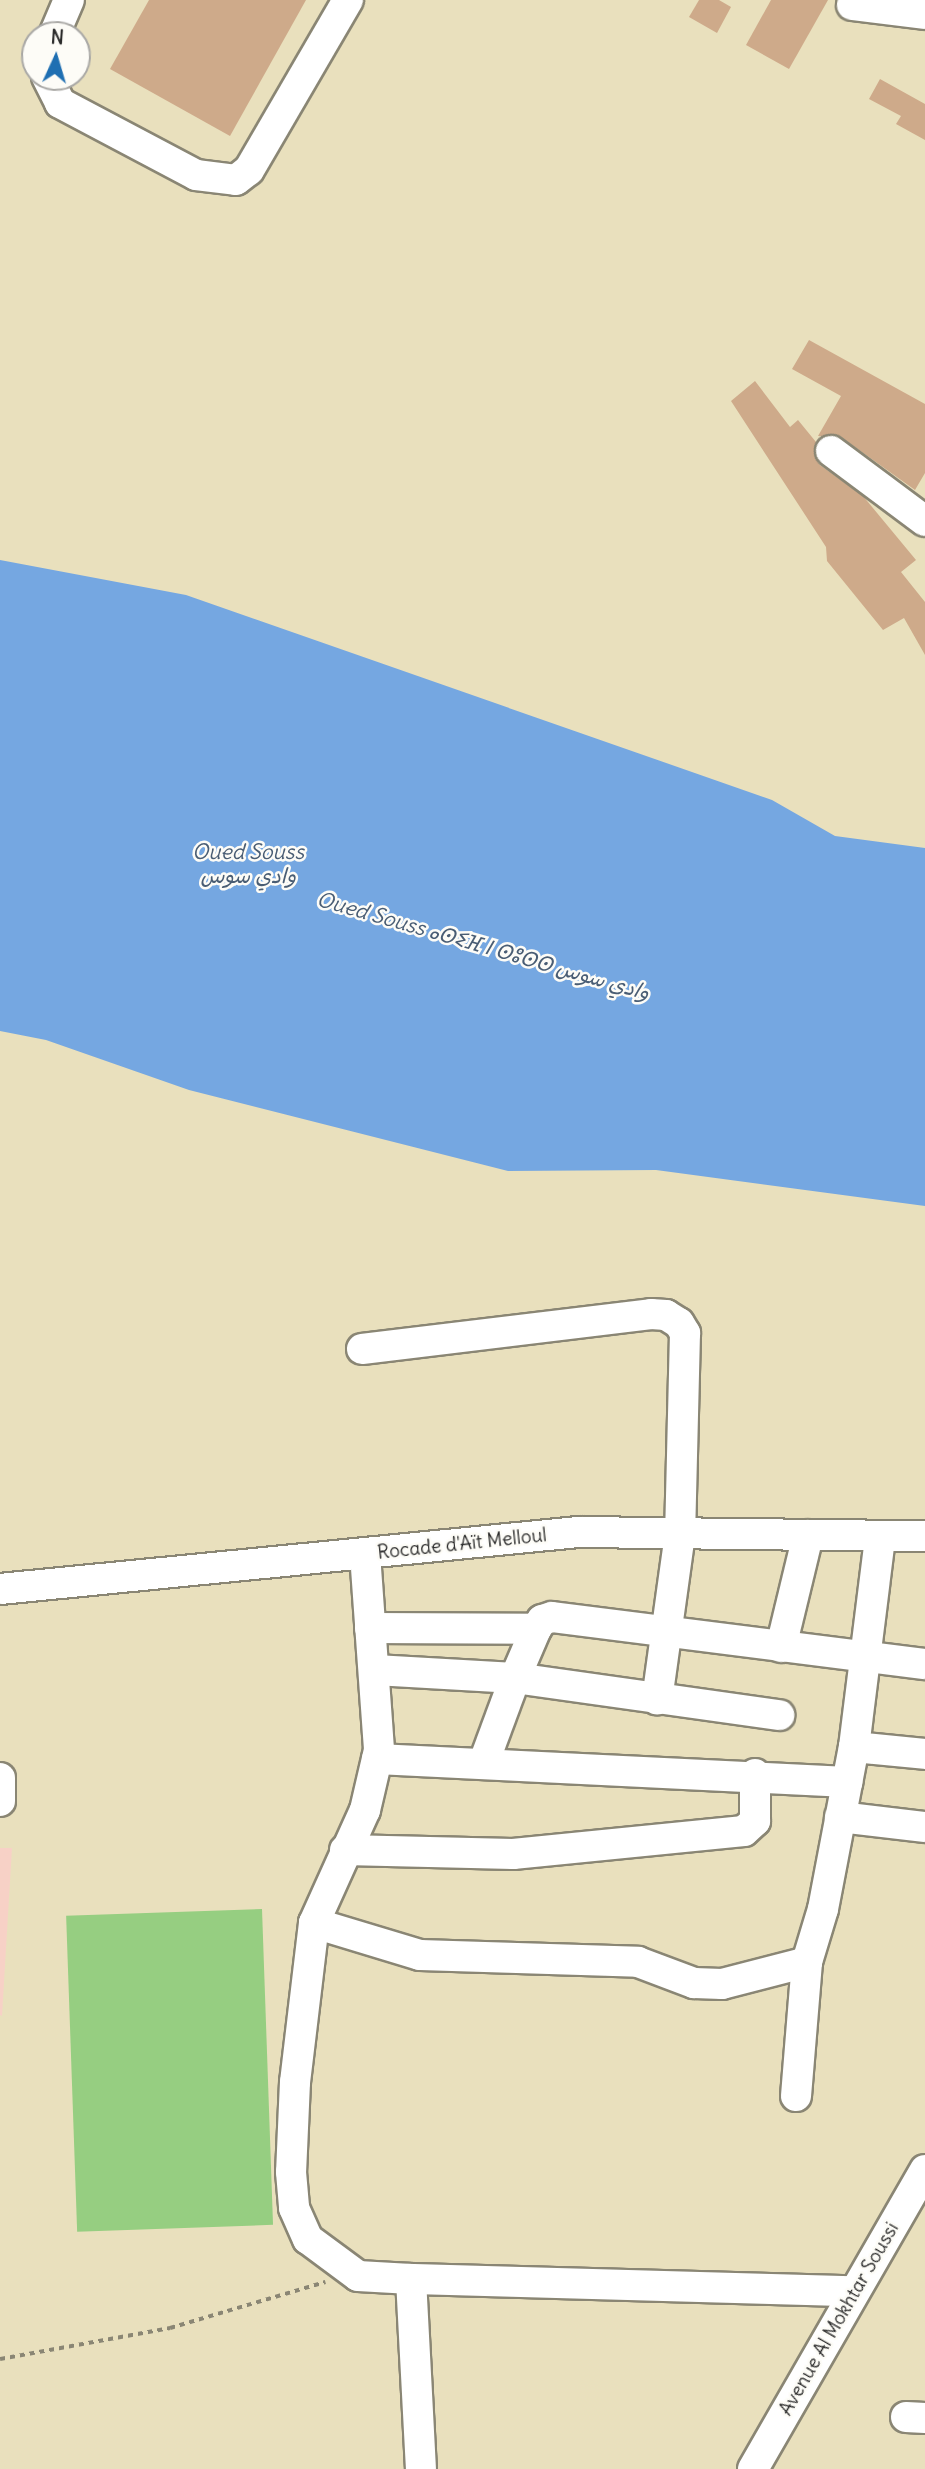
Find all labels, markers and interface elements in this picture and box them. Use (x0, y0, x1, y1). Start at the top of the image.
north arrow (21, 21, 91, 91)
text: N (50, 25, 65, 49)
water label: Oued Souss وادي سوس (192, 839, 304, 889)
water label: Oued Souss ⴰⵙⵉⴼ ⵏ ⵙⵓⵙⵙ وادي سوس (314, 886, 652, 1006)
street label: Rocade d'Aït Melloul (376, 1524, 548, 1564)
street label: Avenue Al Mokhtar Soussi (774, 2218, 904, 2420)

